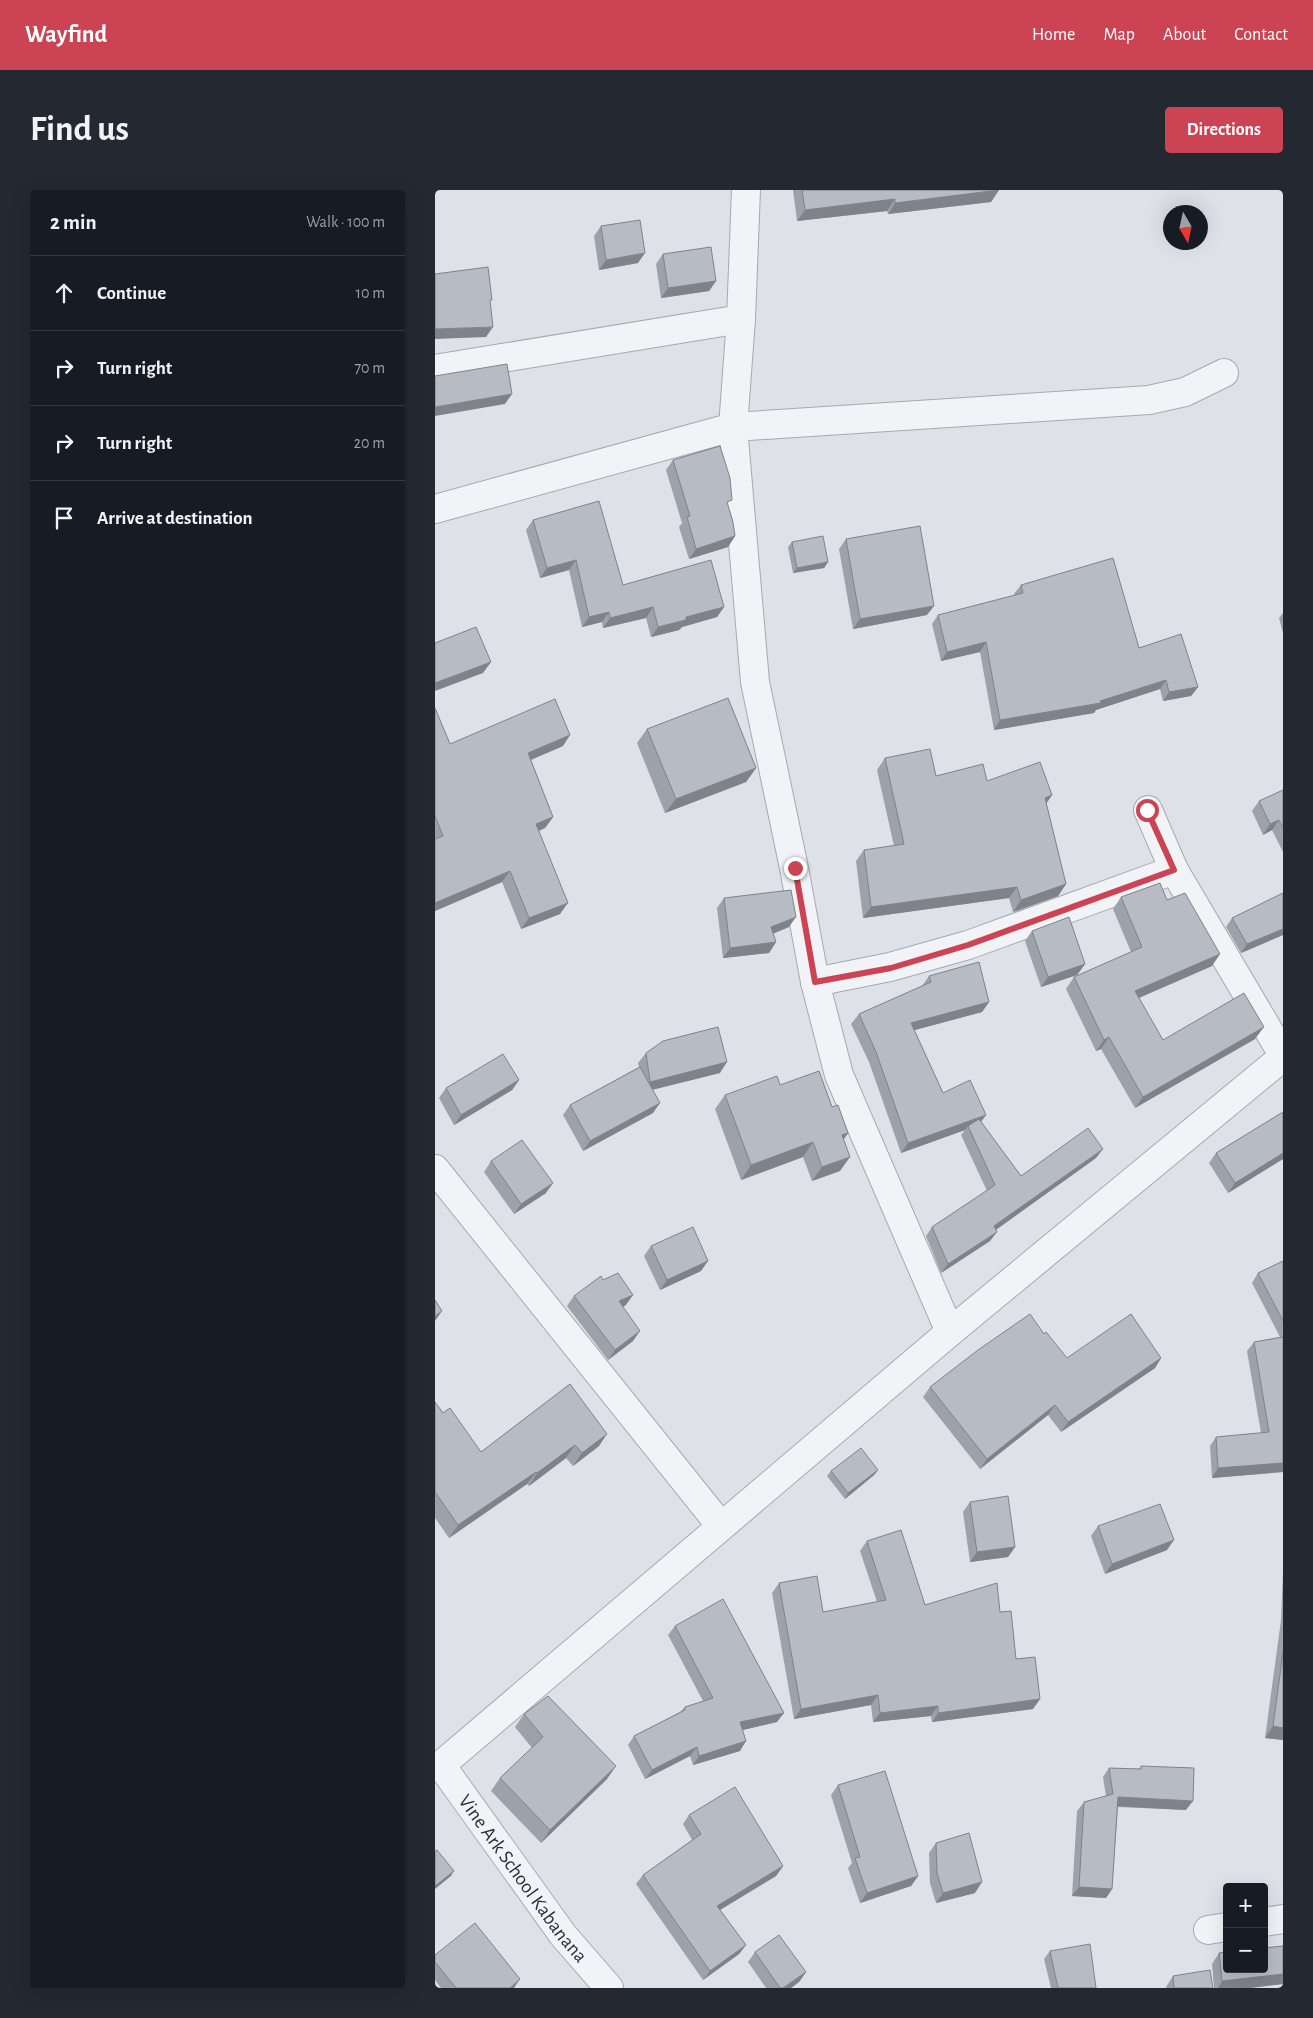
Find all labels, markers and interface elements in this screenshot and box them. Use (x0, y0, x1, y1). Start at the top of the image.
text: Wayfind (25, 23, 107, 47)
text: Home (1032, 26, 1075, 44)
text: Map (1103, 26, 1135, 44)
text: About (1163, 26, 1206, 44)
text: Contact (1234, 26, 1288, 44)
button: Directions (1165, 107, 1283, 153)
text: Find us (30, 112, 129, 147)
north arrow (1163, 205, 1208, 250)
text: 2 min (50, 212, 97, 233)
text: Walk · 100 m (306, 214, 385, 230)
icon: ahead (50, 279, 78, 307)
text: Continue (97, 284, 166, 303)
text: 10 m (356, 285, 385, 301)
icon: right (50, 354, 78, 382)
text: Turn right (97, 359, 172, 378)
text: 70 m (354, 360, 385, 376)
icon: right (50, 429, 78, 457)
text: Turn right (97, 434, 172, 453)
text: 20 m (354, 435, 385, 451)
icon: arrive (50, 504, 78, 532)
text: Arrive at destination (97, 509, 253, 528)
route start (1136, 799, 1159, 822)
route end (784, 857, 807, 880)
street label: Vine Ark School Kabanana (455, 1791, 591, 1966)
map controls (1223, 1883, 1268, 1973)
button: + (1223, 1883, 1268, 1928)
button: − (1223, 1928, 1268, 1973)

